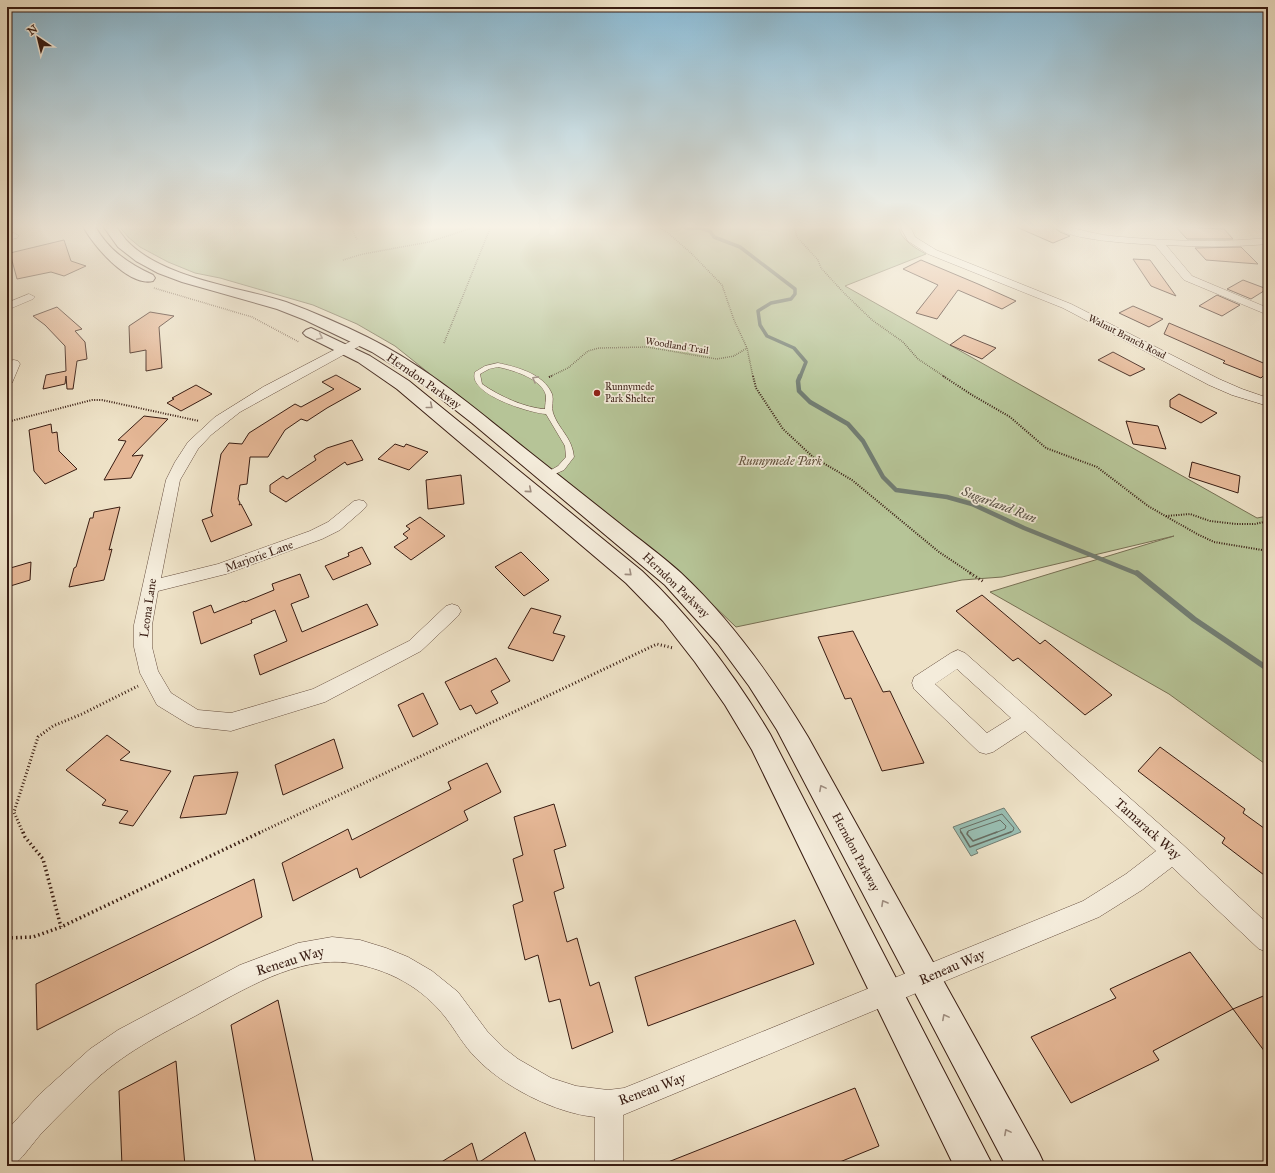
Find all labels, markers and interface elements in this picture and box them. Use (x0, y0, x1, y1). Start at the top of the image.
north arrow (18, 18, 58, 58)
text: N (25, 22, 41, 38)
street label: Walnut Branch Road (1086, 312, 1168, 362)
one-way arrow (316, 332, 324, 340)
street label: Woodland Trail (645, 335, 710, 357)
street label: Herndon Parkway (384, 350, 464, 412)
one-way arrow (532, 376, 539, 383)
place label: Runnymede Park Shelter (605, 381, 655, 405)
marker: Runnymede Park Shelter (592, 388, 602, 398)
one-way arrow (425, 401, 432, 408)
park label: Runnymede Park (737, 454, 823, 468)
water label: Sugarland Run (958, 483, 1039, 527)
one-way arrow (524, 485, 532, 492)
street label: Marjorie Lane (223, 537, 295, 575)
street label: Herndon Parkway (640, 550, 713, 621)
one-way arrow (624, 569, 632, 576)
street label: Leona Lane (137, 578, 159, 638)
one-way arrow (820, 785, 827, 793)
street label: Tamarack Way (1111, 795, 1185, 864)
street label: Herndon Parkway (829, 810, 883, 894)
one-way arrow (881, 900, 888, 907)
street label: Reneau Way (254, 942, 327, 979)
street label: Reneau Way (916, 945, 988, 989)
one-way arrow (943, 1014, 950, 1022)
street label: Reneau Way (616, 1069, 688, 1109)
one-way arrow (1005, 1129, 1012, 1136)

